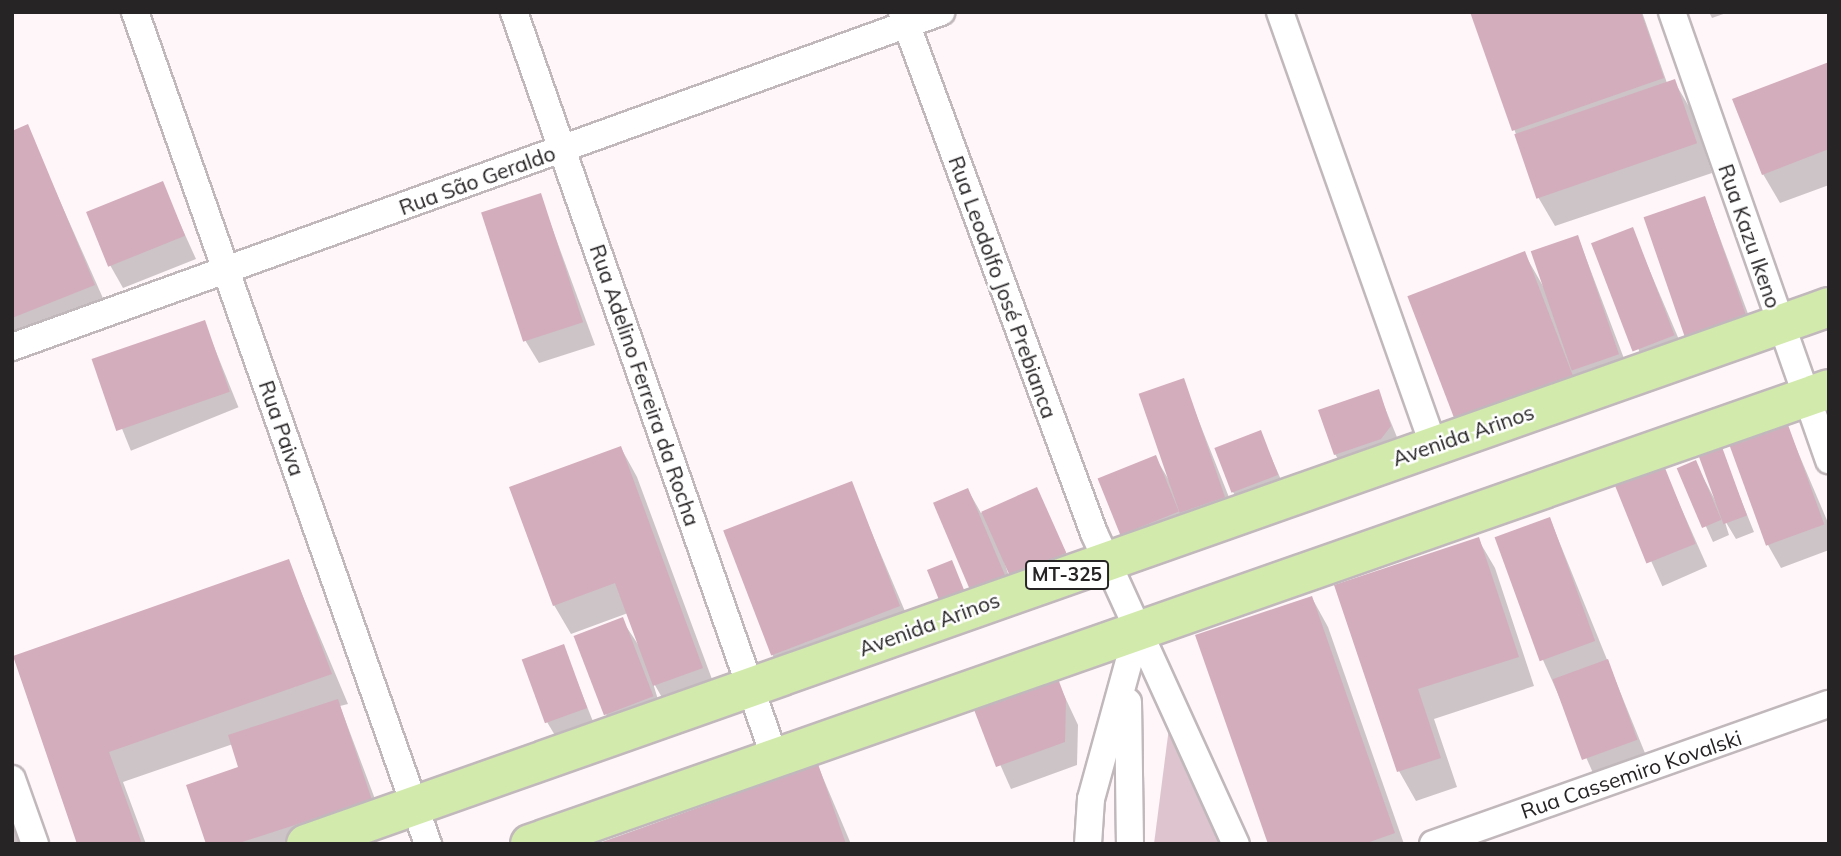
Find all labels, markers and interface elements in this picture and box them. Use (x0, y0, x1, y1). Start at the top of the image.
street label: Rua São Geraldo (395, 140, 559, 220)
street label: Rua Leodolfo José Prebianca (944, 152, 1062, 422)
street label: Rua Kazu Ikeno (1714, 161, 1786, 311)
street label: Rua Adelino Ferreira da Rocha (585, 241, 705, 529)
street label: Rua Paiva (254, 377, 310, 479)
street label: Avenida Arinos (1389, 399, 1537, 471)
road number: MT-325 (1025, 560, 1109, 590)
street label: Avenida Arinos (855, 587, 1003, 661)
street label: Rua Cassemiro Kovalski (1517, 724, 1745, 824)

